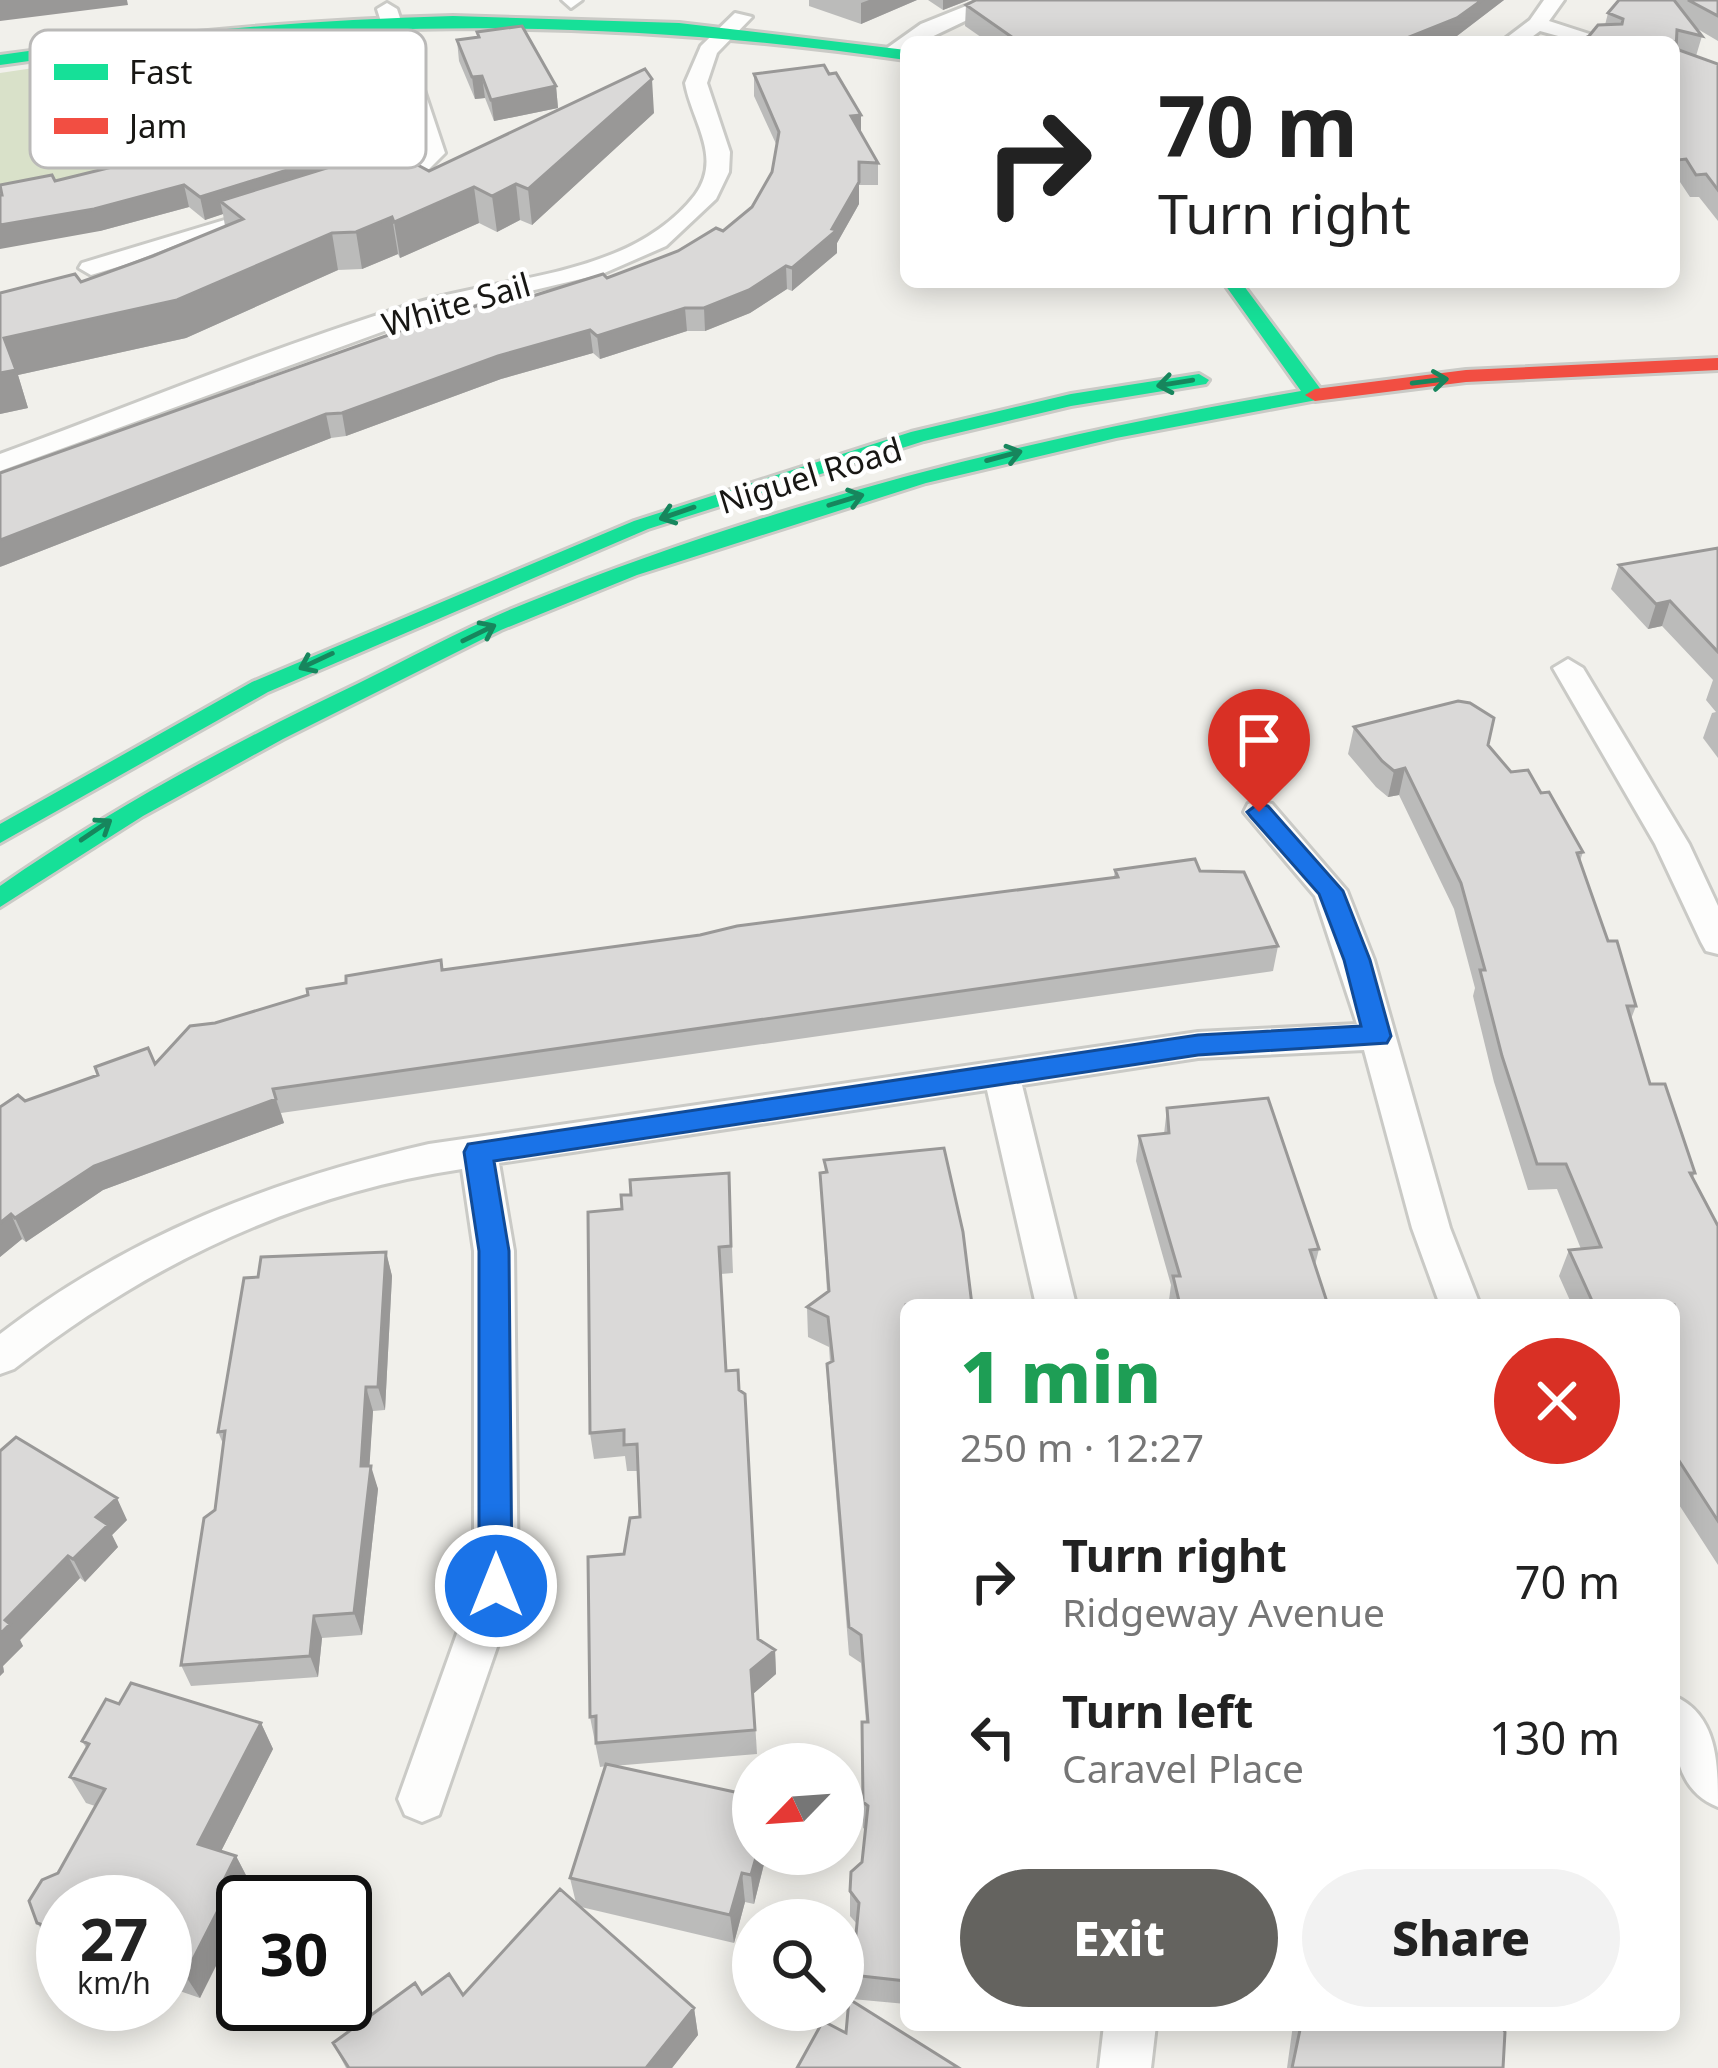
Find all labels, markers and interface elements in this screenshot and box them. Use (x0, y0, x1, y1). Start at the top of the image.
legend (30, 30, 426, 168)
text: Fast (129, 49, 192, 94)
text: 70 m (1158, 67, 1358, 182)
icon: right (960, 84, 1116, 240)
text: Jam (126, 103, 187, 148)
text: Turn right (1158, 176, 1411, 250)
street label: White Sail (377, 261, 535, 347)
one-way arrow (1410, 370, 1449, 392)
one-way arrow (1156, 373, 1195, 396)
street label: Niguel Road (713, 426, 907, 524)
one-way arrow (984, 443, 1022, 465)
one-way arrow (826, 488, 864, 510)
one-way arrow (659, 503, 697, 525)
one-way arrow (461, 621, 497, 644)
one-way arrow (299, 651, 335, 673)
pin (1208, 689, 1310, 812)
icon: arrive (1226, 707, 1292, 773)
one-way arrow (78, 818, 112, 843)
text: 1 min (960, 1326, 1161, 1424)
button: close (1494, 1338, 1620, 1464)
text: 250 m · 12:27 (960, 1420, 1204, 1473)
position arrow (433, 1523, 559, 1649)
text: Turn right (1062, 1524, 1287, 1585)
icon: right (960, 1548, 1026, 1614)
text: 70 m (1515, 1551, 1620, 1612)
text: Ridgeway Avenue (1062, 1585, 1385, 1638)
text: Turn left (1062, 1680, 1253, 1741)
icon: left (960, 1704, 1026, 1770)
text: 130 m (1489, 1707, 1620, 1768)
text: Caravel Place (1062, 1741, 1304, 1794)
north arrow (732, 1743, 864, 1875)
map controls (732, 1743, 864, 2031)
button: Exit (960, 1869, 1278, 2007)
button: Share (1302, 1869, 1620, 2007)
speed limit sign: 30 (216, 1875, 372, 2031)
text: 27 (80, 1897, 148, 1979)
button: search (732, 1899, 864, 2031)
text: km/h (77, 1962, 151, 2003)

